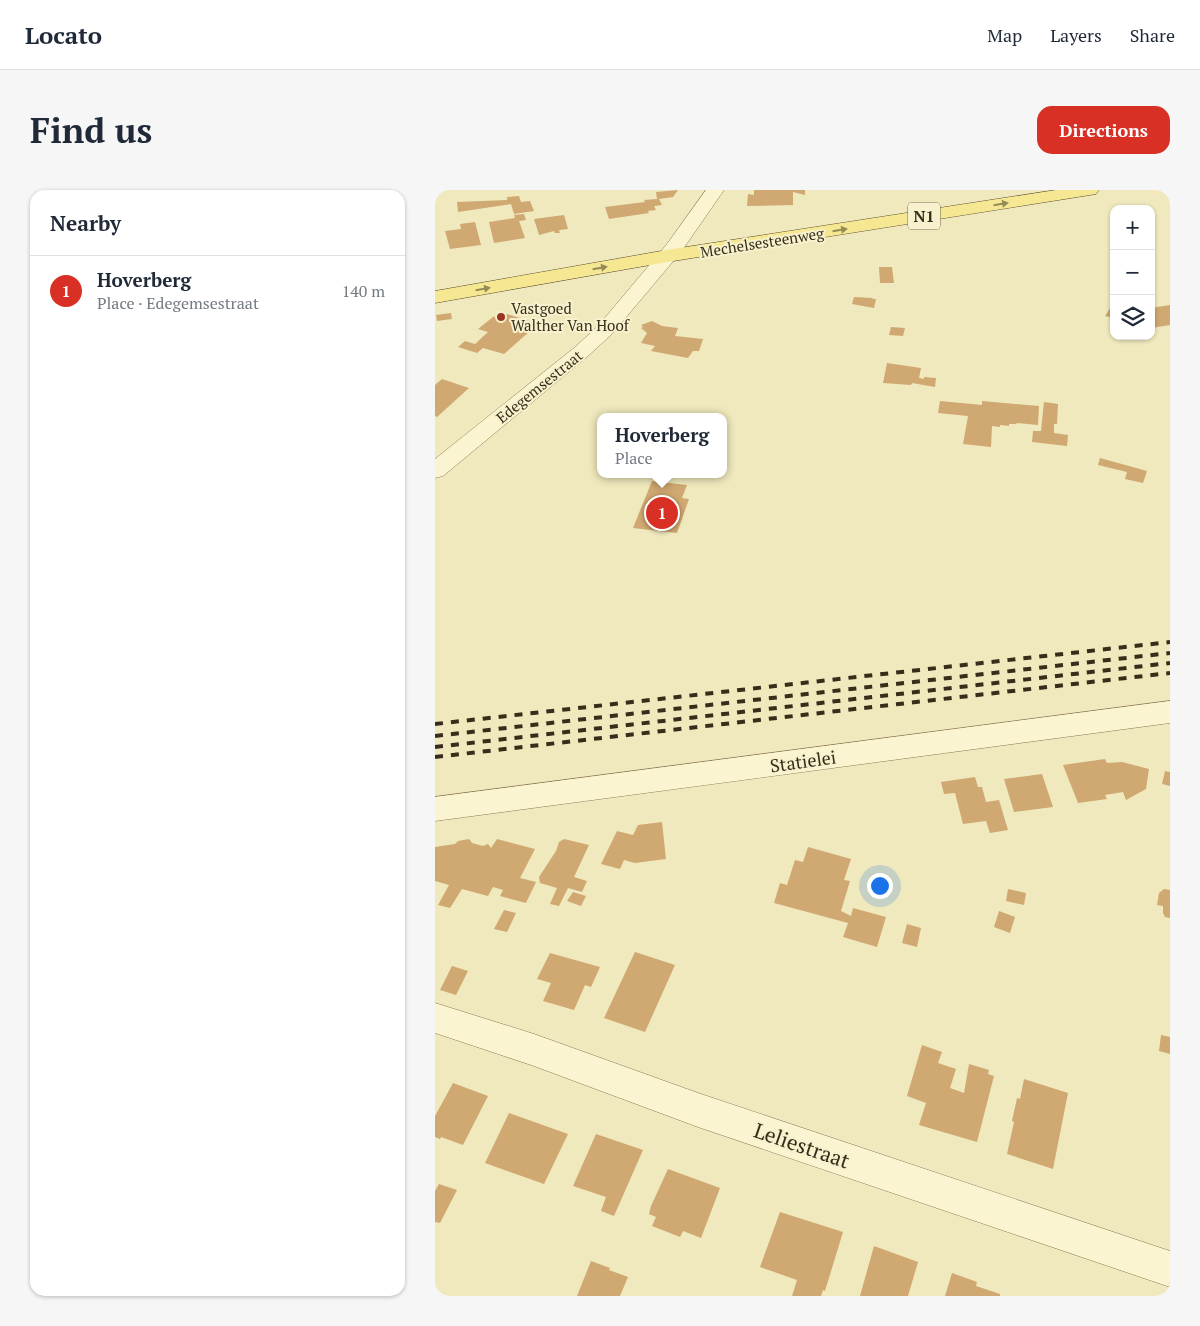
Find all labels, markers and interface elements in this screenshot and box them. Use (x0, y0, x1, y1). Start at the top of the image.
text: Locato (25, 19, 102, 51)
text: Map (987, 23, 1022, 47)
text: Layers (1050, 23, 1102, 47)
text: Share (1130, 23, 1175, 47)
button: Directions (1037, 106, 1170, 154)
text: Find us (30, 107, 152, 153)
one-way arrow (993, 200, 1009, 208)
road number: N1 (908, 202, 940, 230)
map controls (1110, 205, 1155, 340)
button: + (1110, 205, 1155, 250)
text: Nearby (50, 209, 121, 237)
street label: Mechelsesteenweg (699, 222, 826, 262)
one-way arrow (832, 225, 848, 233)
button: − (1110, 250, 1155, 295)
one-way arrow (592, 264, 608, 272)
text: Hoverberg (97, 267, 191, 292)
text: 1 (61, 280, 71, 302)
text: 140 m (342, 280, 385, 302)
one-way arrow (475, 285, 491, 293)
text: Place · Edegemsestraat (97, 292, 259, 314)
button: layers (1110, 295, 1155, 340)
place label: Vastgoed Walther Van Hoof (511, 298, 630, 335)
marker: Vastgoed Walther Van Hoof (495, 311, 507, 323)
street label: Edegemsestraat (492, 345, 587, 427)
popup (597, 413, 727, 478)
text: Hoverberg (615, 422, 709, 447)
text: Place (615, 447, 653, 469)
pin: 1 (646, 494, 678, 532)
street label: Statielei (768, 744, 838, 778)
your location (867, 873, 893, 899)
street label: Leliestraat (751, 1116, 854, 1174)

